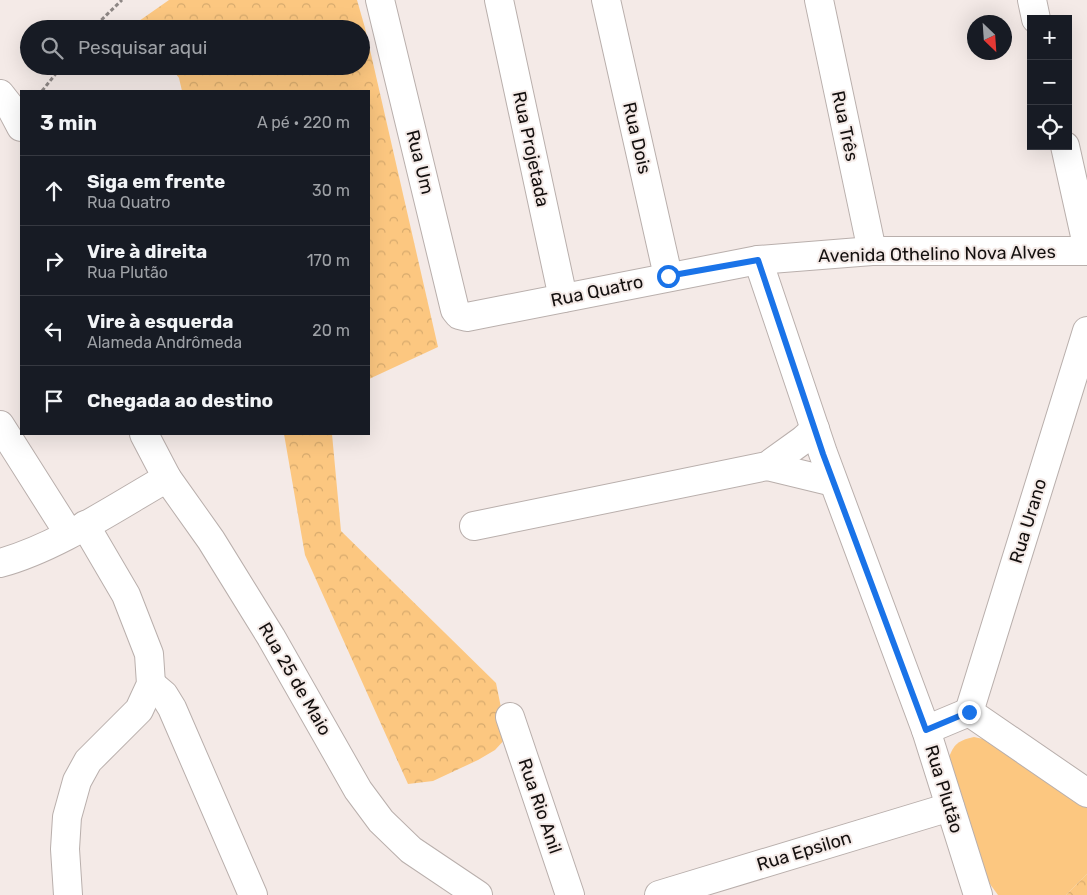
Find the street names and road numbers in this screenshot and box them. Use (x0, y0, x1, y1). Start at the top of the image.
street label: Rua Projetada (508, 89, 554, 209)
street label: Rua Três (827, 89, 863, 163)
street label: Rua Dois (618, 100, 656, 176)
street label: Rua Um (401, 128, 439, 196)
street label: Avenida Othelino Nova Alves (818, 241, 1056, 267)
street label: Rua Quatro (549, 270, 645, 312)
street label: Rua Urano (1005, 476, 1051, 566)
street label: Rua 25 de Maio (254, 619, 336, 739)
street label: Rua Plutão (920, 742, 968, 836)
street label: Rua Rio Anil (513, 756, 567, 856)
street label: Rua Epsilon (754, 826, 854, 876)

